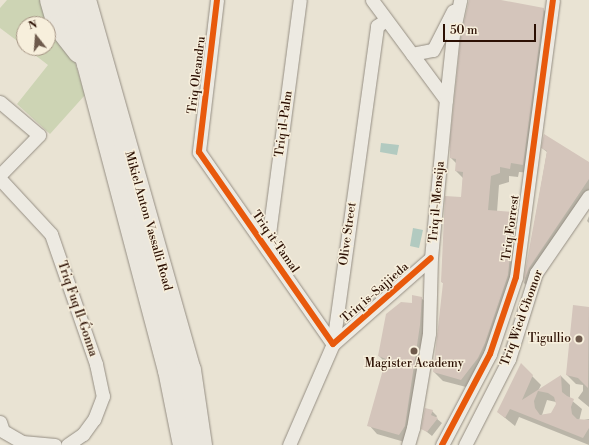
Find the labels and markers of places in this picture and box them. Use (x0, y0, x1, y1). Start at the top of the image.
place label: Tigullio (528, 332, 571, 346)
marker: Tigullio (574, 334, 584, 344)
marker: Magister Academy (409, 346, 419, 356)
place label: Magister Academy (364, 357, 464, 371)

